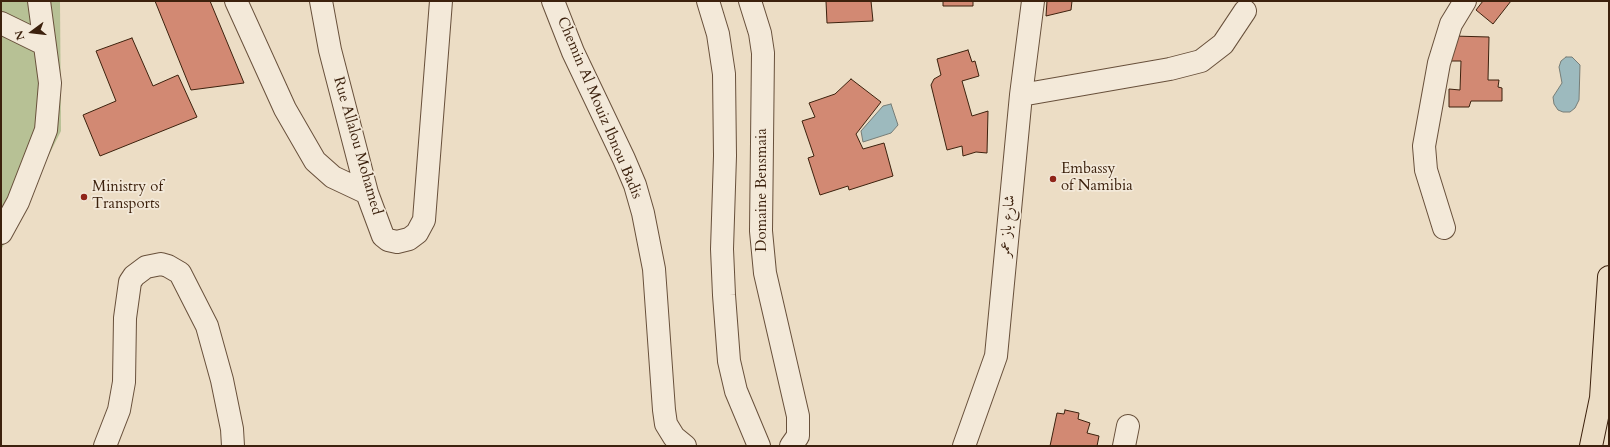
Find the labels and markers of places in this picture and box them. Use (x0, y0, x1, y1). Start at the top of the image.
place label: Embassy of Namibia (1061, 161, 1133, 196)
marker: Embassy of Namibia (1048, 174, 1058, 184)
place label: Ministry of Transports (92, 179, 163, 214)
marker: Ministry of Transports (79, 192, 89, 202)

